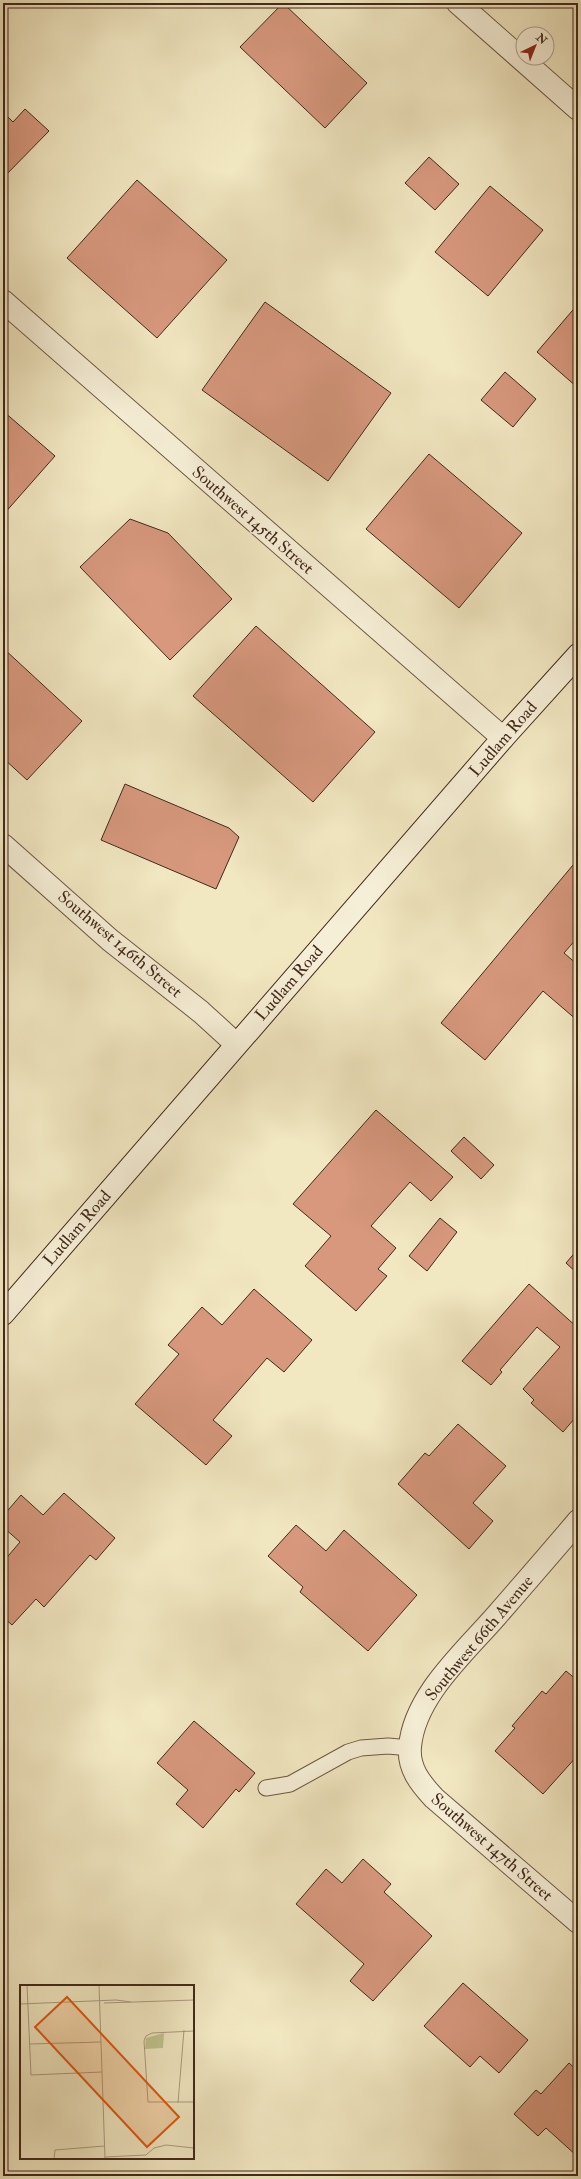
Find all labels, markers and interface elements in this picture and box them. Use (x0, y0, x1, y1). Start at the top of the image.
north arrow (515, 26, 555, 66)
text: N (533, 30, 550, 48)
street label: Southwest 145th Street (188, 461, 319, 579)
street label: Ludlam Road (465, 696, 542, 781)
street label: Southwest 146th Street (54, 886, 187, 1002)
street label: Ludlam Road (251, 940, 328, 1025)
street label: Ludlam Road (39, 1185, 116, 1270)
street label: Southwest 66th Avenue (420, 1571, 538, 1705)
street label: Southwest 147th Street (427, 1788, 558, 1906)
inset map (20, 1985, 194, 2159)

